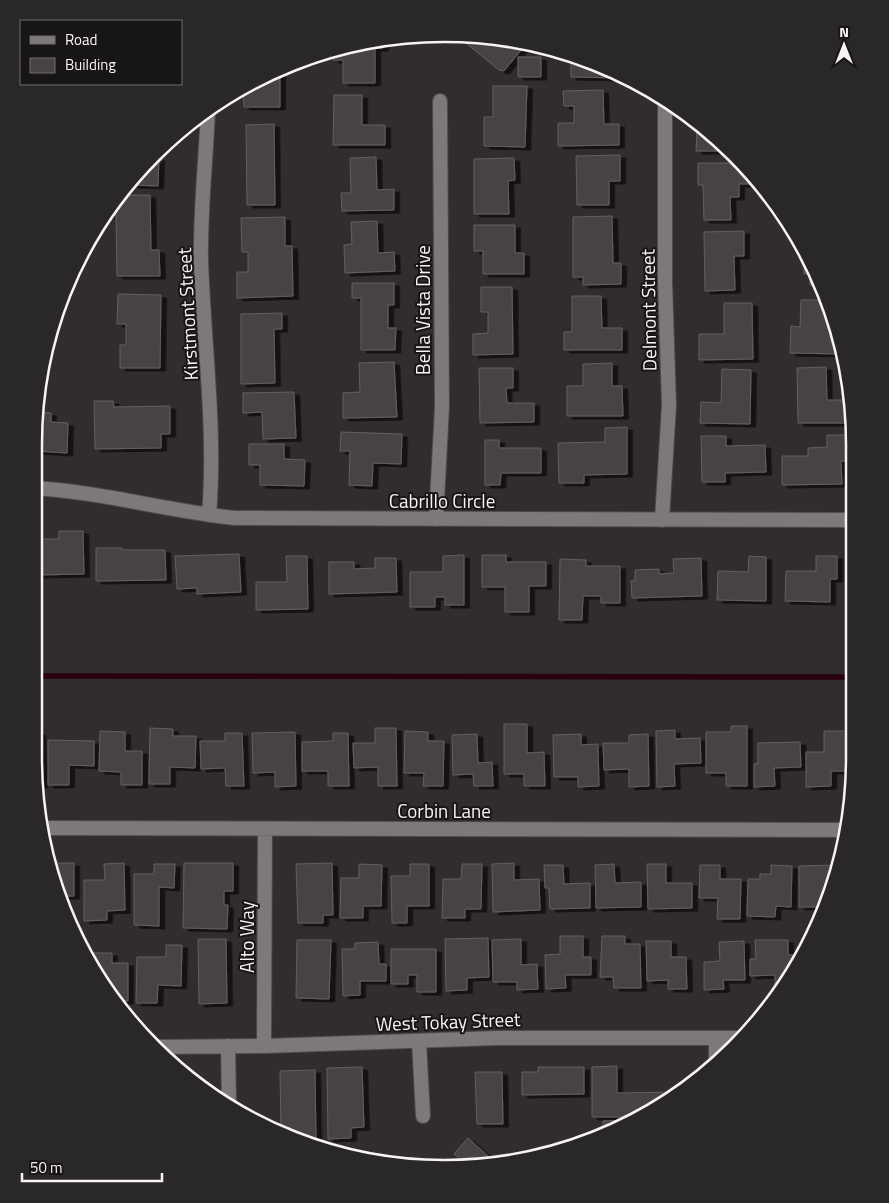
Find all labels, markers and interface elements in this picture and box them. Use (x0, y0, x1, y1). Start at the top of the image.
legend (20, 20, 182, 85)
north arrow (819, 20, 869, 70)
text: N (839, 21, 849, 42)
text: Road (65, 28, 97, 51)
text: Building (65, 53, 116, 76)
street label: Bella Vista Drive (408, 245, 437, 375)
street label: Kirstmont Street (169, 247, 205, 381)
street label: Delmont Street (632, 248, 664, 371)
street label: Cabrillo Circle (389, 486, 495, 515)
street label: Corbin Lane (397, 796, 491, 825)
street label: Alto Way (232, 901, 261, 973)
street label: West Tokay Street (375, 1004, 521, 1038)
scale bar (22, 1150, 162, 1182)
text: 50 m (30, 1156, 63, 1179)

